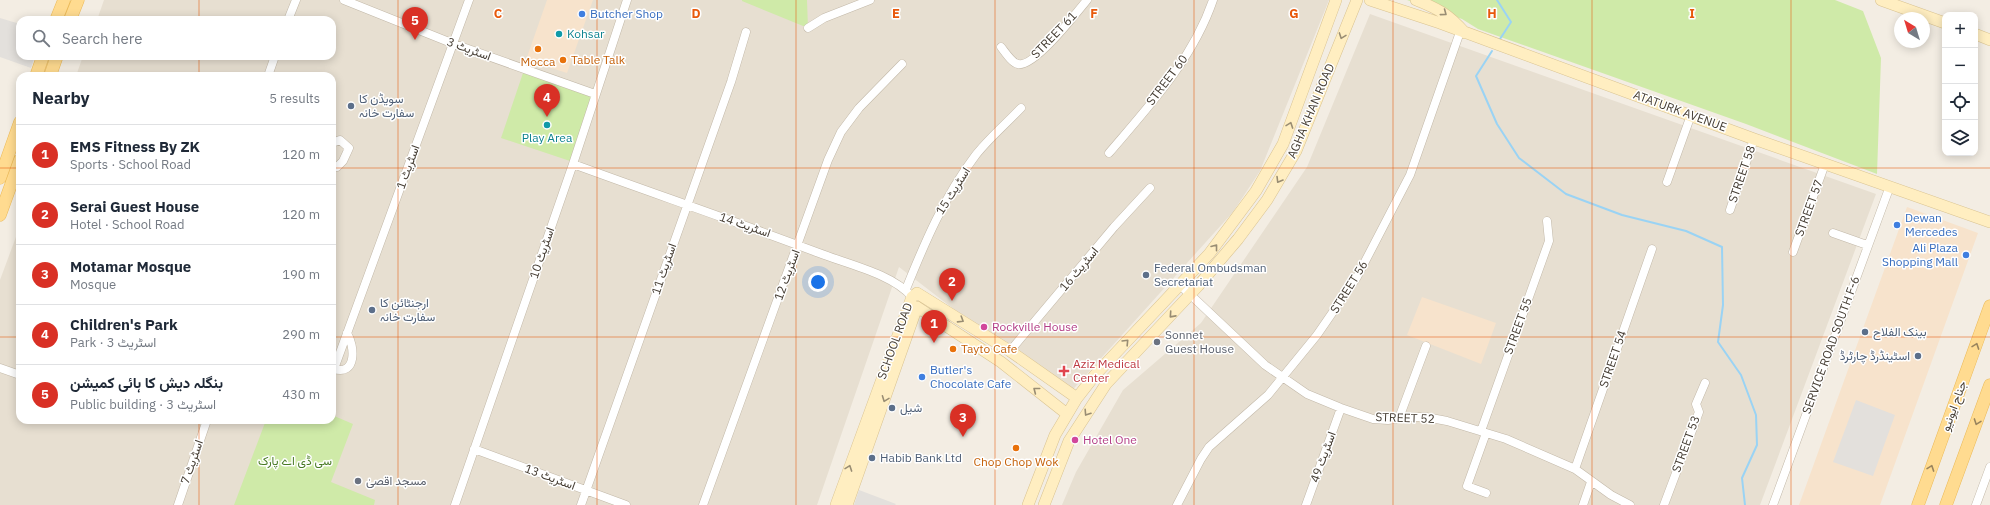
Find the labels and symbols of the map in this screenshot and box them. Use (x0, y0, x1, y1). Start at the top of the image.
text: C (494, 5, 503, 22)
text: D (691, 5, 701, 22)
text: E (892, 5, 900, 22)
text: F (1090, 5, 1098, 22)
text: G (1289, 5, 1299, 22)
text: H (1487, 5, 1497, 22)
text: I (1689, 5, 1695, 22)
place label: Butcher Shop (590, 6, 663, 21)
pin: 5 (402, 7, 428, 40)
street label: STREET 61 (1028, 8, 1080, 61)
one-way arrow (1440, 8, 1447, 15)
marker: Butcher Shop (577, 9, 587, 19)
north arrow (1894, 12, 1930, 48)
place label: Kohsar (567, 26, 605, 41)
marker: Kohsar (554, 29, 564, 39)
one-way arrow (1339, 33, 1347, 40)
street label: اسٹریٹ 3 (445, 34, 493, 64)
marker: Mocca (533, 44, 543, 54)
street label: STREET 60 (1143, 51, 1190, 108)
place label: Table Talk (571, 52, 626, 67)
place label: Mocca (521, 54, 556, 69)
marker: Table Talk (558, 55, 568, 65)
street label: AGHA KHAN ROAD (1284, 61, 1337, 160)
pin: 4 (534, 84, 560, 117)
street label: ATATURK AVENUE (1631, 87, 1729, 134)
place label: سویڈن کا سفارت خانہ (359, 91, 414, 121)
marker: سویڈن کا سفارت خانہ (346, 101, 356, 111)
marker: Play Area (542, 120, 552, 130)
one-way arrow (1286, 121, 1294, 128)
place label: Play Area (522, 130, 573, 145)
street label: اسٹریٹ 1 (393, 143, 423, 191)
street label: STREET 58 (1725, 143, 1758, 204)
street label: اسٹریٹ 15 (932, 164, 974, 218)
one-way arrow (1276, 176, 1283, 183)
street label: STREET 57 (1791, 177, 1826, 238)
street label: اسٹریٹ 14 (717, 209, 773, 241)
place label: Dewan Mercedes (1905, 210, 1958, 239)
marker: Dewan Mercedes (1892, 220, 1902, 230)
street label: اسٹریٹ 10 (526, 225, 558, 281)
place label: Ali Plaza Shopping Mall (1882, 240, 1959, 269)
street label: اسٹریٹ 11 (648, 241, 680, 297)
street label: اسٹریٹ 16 (1056, 244, 1102, 294)
one-way arrow (1210, 244, 1217, 251)
street label: اسٹریٹ 12 (770, 247, 804, 303)
marker: Ali Plaza Shopping Mall (1961, 250, 1971, 260)
street label: STREET 56 (1326, 258, 1371, 316)
place label: Federal Ombudsman Secretariat (1154, 260, 1267, 289)
pin: 2 (939, 268, 965, 301)
marker: Federal Ombudsman Secretariat (1141, 270, 1151, 280)
your location (808, 272, 828, 292)
street label: SERVICE ROAD SOUTH F-6 (1799, 274, 1862, 416)
place label: ارجنٹائن کا سفارت خانہ (380, 295, 435, 325)
street label: STREET 55 (1500, 295, 1535, 356)
street label: SCHOOL ROAD (874, 300, 915, 381)
marker: ارجنٹائن کا سفارت خانہ (367, 305, 377, 315)
pin: 1 (921, 310, 947, 343)
one-way arrow (1169, 310, 1176, 317)
one-way arrow (957, 315, 964, 322)
place label: Rockville House (992, 319, 1078, 334)
marker: Rockville House (979, 322, 989, 332)
place label: بینک الفلاح (1873, 324, 1927, 341)
place label: Sonnet Guest House (1165, 327, 1234, 356)
marker: بینک الفلاح (1860, 327, 1870, 337)
street label: STREET 54 (1596, 328, 1629, 389)
marker: Sonnet Guest House (1152, 337, 1162, 347)
one-way arrow (1122, 339, 1129, 347)
place label: Tayto Cafe (961, 341, 1018, 356)
one-way arrow (1971, 343, 1980, 350)
marker: Tayto Cafe (948, 344, 958, 354)
place label: اسٹینڈرڈ چارٹرڈ (1840, 348, 1910, 364)
marker: اسٹینڈرڈ چارٹرڈ (1913, 351, 1923, 361)
place label: Aziz Medical Center (1073, 356, 1140, 385)
place label: Butler's Chocolate Cafe (930, 362, 1012, 391)
marker: Aziz Medical Center (1058, 365, 1070, 377)
marker: Butler's Chocolate Cafe (917, 372, 927, 382)
street label: جناح ایونیو (1938, 379, 1971, 434)
one-way arrow (1034, 387, 1041, 394)
one-way arrow (882, 395, 890, 402)
place label: شیل (900, 400, 922, 416)
marker: شیل (887, 403, 897, 413)
pin: 3 (950, 404, 976, 437)
one-way arrow (1085, 409, 1092, 416)
street label: STREET 52 (1375, 409, 1435, 426)
street label: STREET 53 (1668, 413, 1703, 474)
one-way arrow (1973, 418, 1981, 425)
street label: اسٹریٹ 49 (1306, 429, 1340, 485)
place label: Hotel One (1083, 432, 1137, 447)
marker: Hotel One (1070, 435, 1080, 445)
street label: اسٹریٹ 7 (177, 438, 207, 486)
marker: Chop Chop Wok (1011, 443, 1021, 453)
place label: Habib Bank Ltd (880, 450, 962, 465)
park label: سی ڈی اے پارک (258, 453, 332, 469)
marker: Habib Bank Ltd (867, 453, 877, 463)
place label: Chop Chop Wok (973, 454, 1059, 469)
street label: اسٹریٹ 13 (522, 460, 578, 494)
one-way arrow (844, 465, 853, 472)
one-way arrow (1927, 465, 1935, 472)
place label: مسجد اقصیٰ (366, 473, 426, 489)
marker: مسجد اقصیٰ (353, 476, 363, 486)

